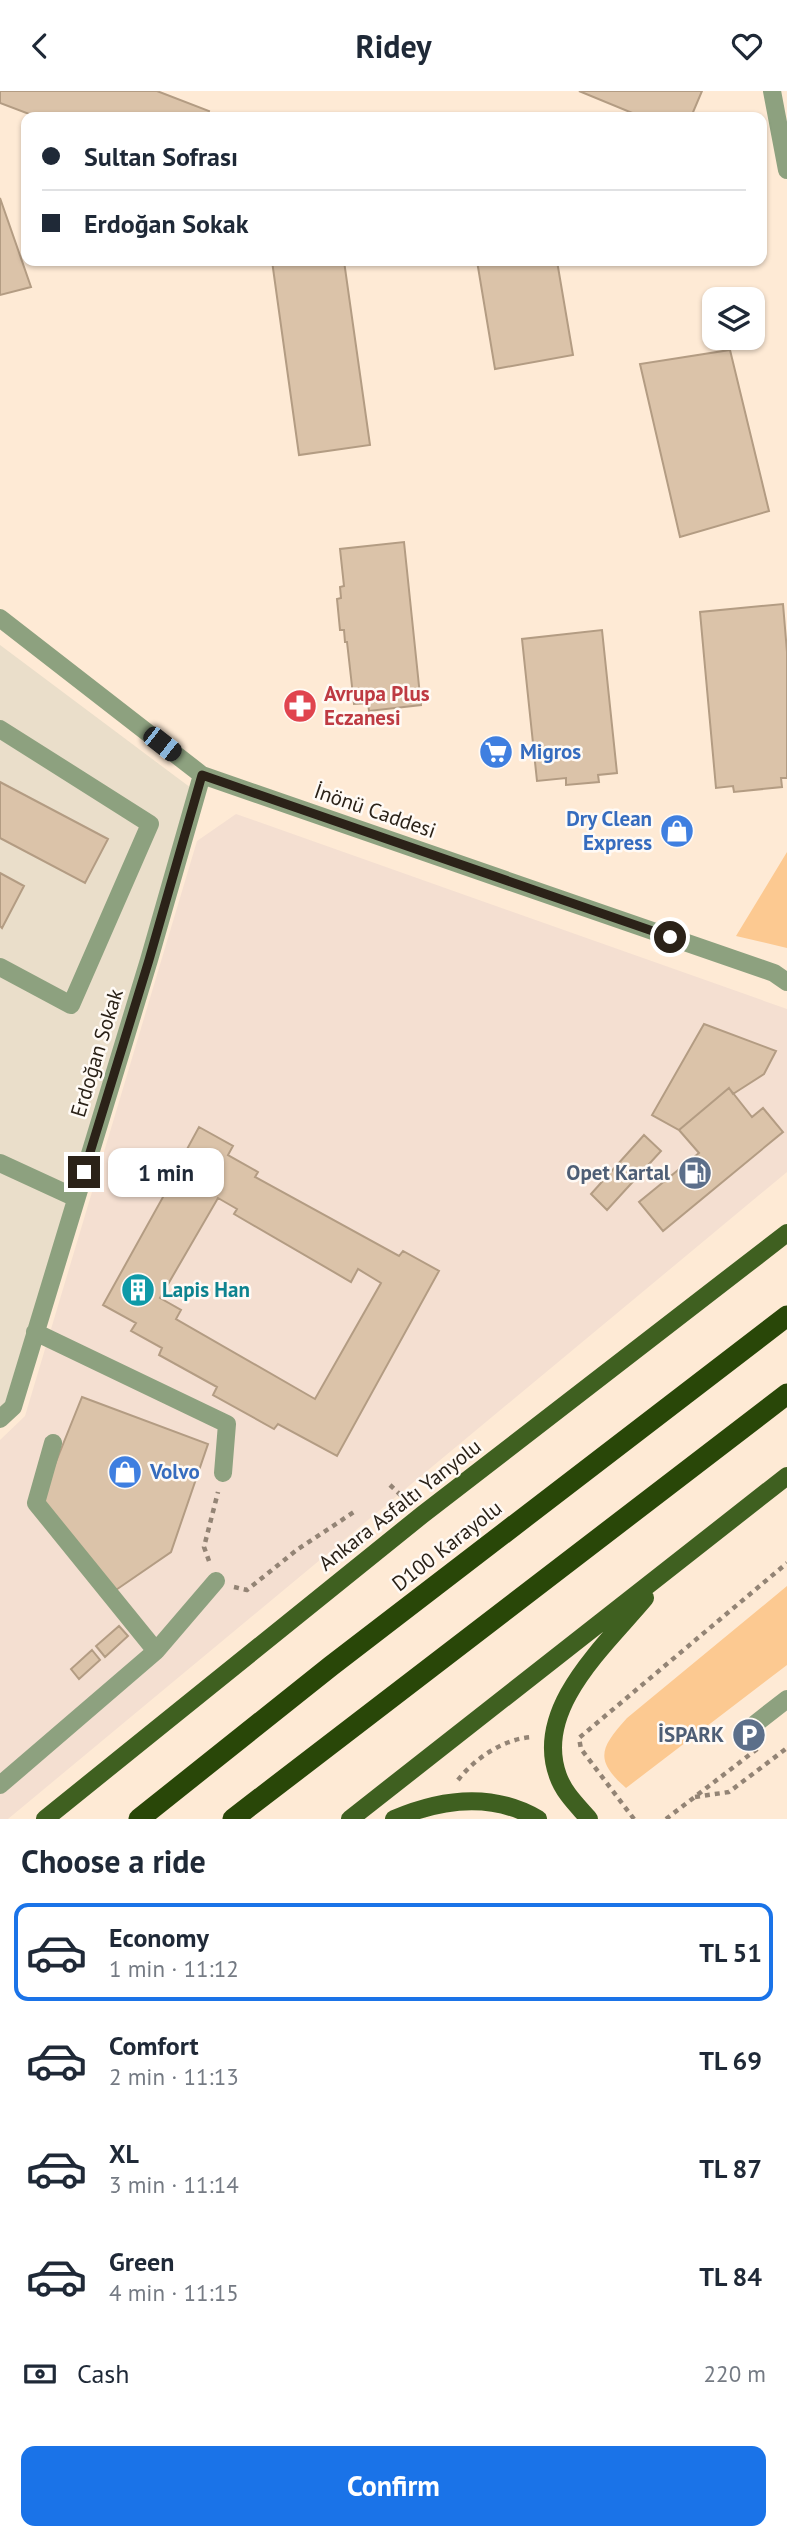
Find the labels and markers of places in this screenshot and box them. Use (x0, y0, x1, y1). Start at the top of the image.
place label: Avrupa Plus Eczanesi (324, 680, 430, 731)
pharmacy icon: Avrupa Plus Eczanesi (281, 687, 319, 725)
supermarket icon: Migros (477, 733, 515, 771)
place label: Migros (520, 738, 581, 765)
place label: Dry Clean Express (566, 805, 652, 856)
shop icon: Dry Clean Express (658, 812, 696, 850)
fuel station icon: Opet Kartal (676, 1154, 714, 1192)
place label: Opet Kartal (566, 1159, 671, 1186)
building icon: Lapis Han (119, 1271, 157, 1309)
place label: Lapis Han (162, 1276, 250, 1303)
shop icon: Volvo (106, 1453, 144, 1491)
place label: Volvo (149, 1458, 200, 1485)
parking icon: İSPARK (730, 1716, 768, 1754)
place label: İSPARK (658, 1721, 724, 1748)

